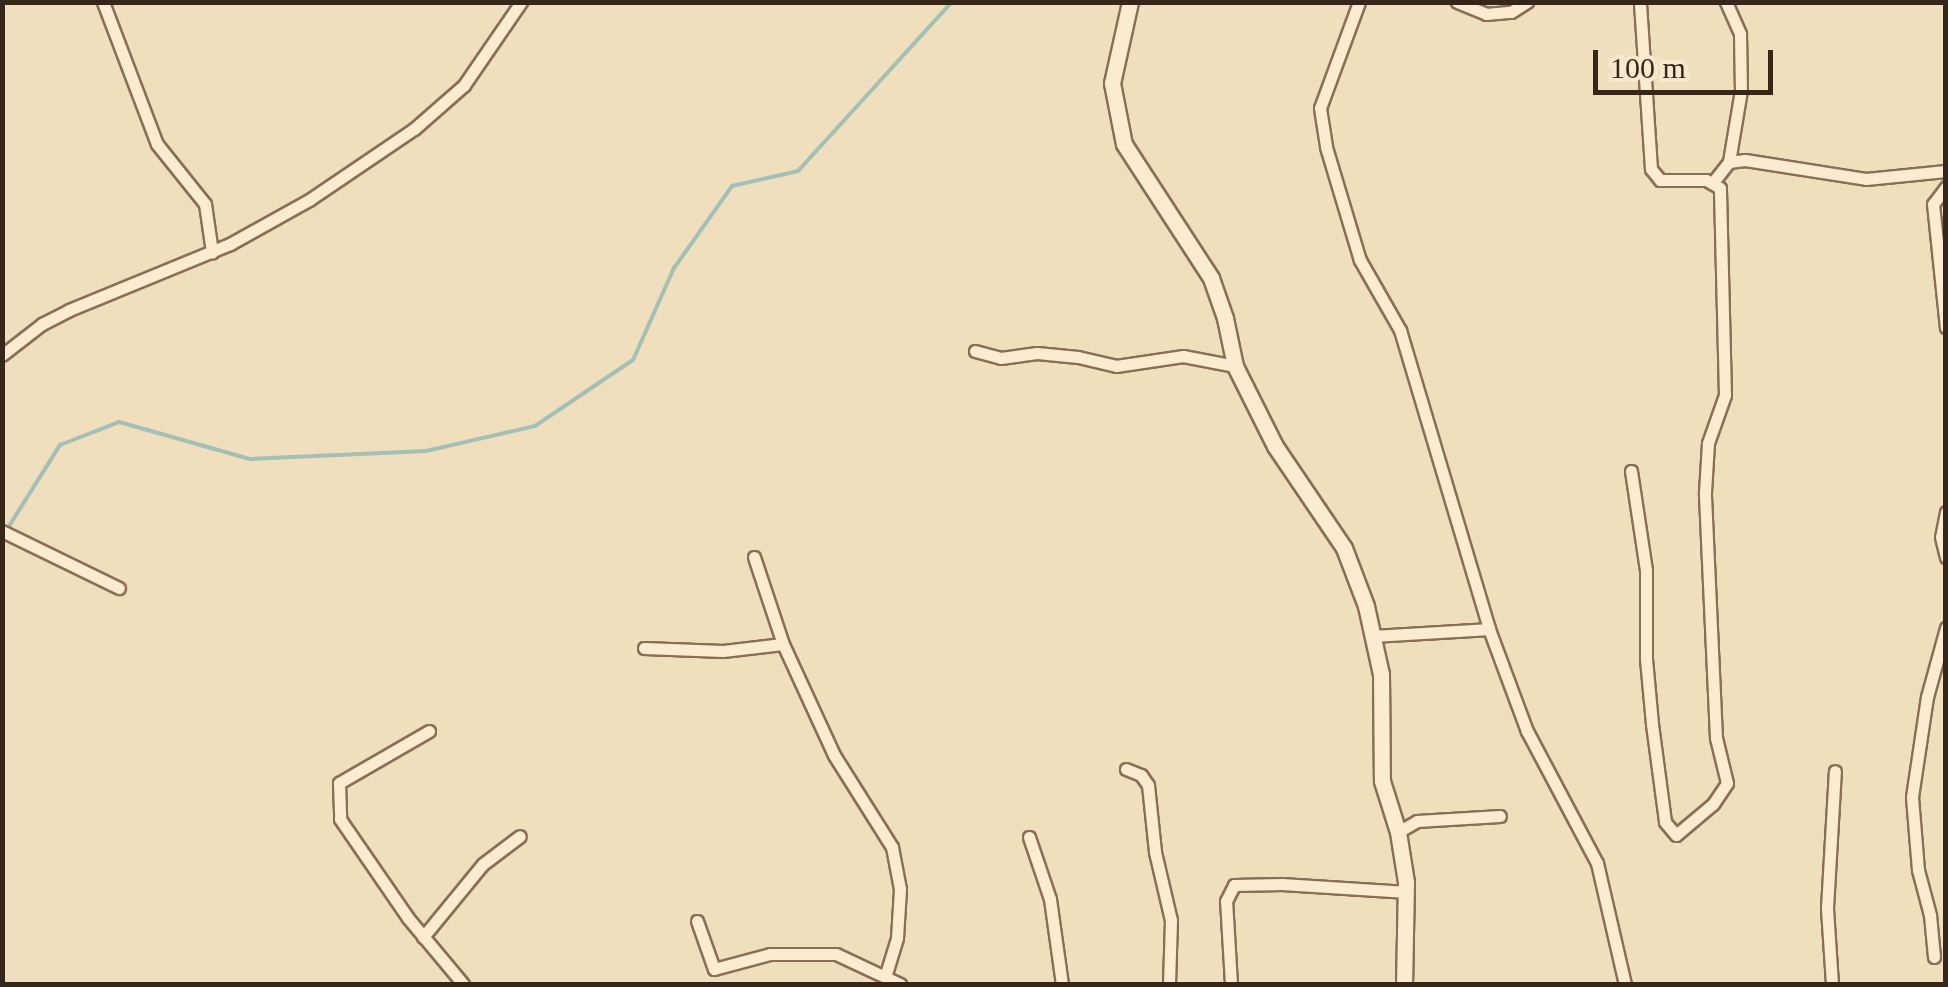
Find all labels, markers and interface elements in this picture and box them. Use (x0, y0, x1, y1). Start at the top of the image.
scale bar (1598, 30, 1778, 92)
text: 100 m (1610, 51, 1686, 84)

